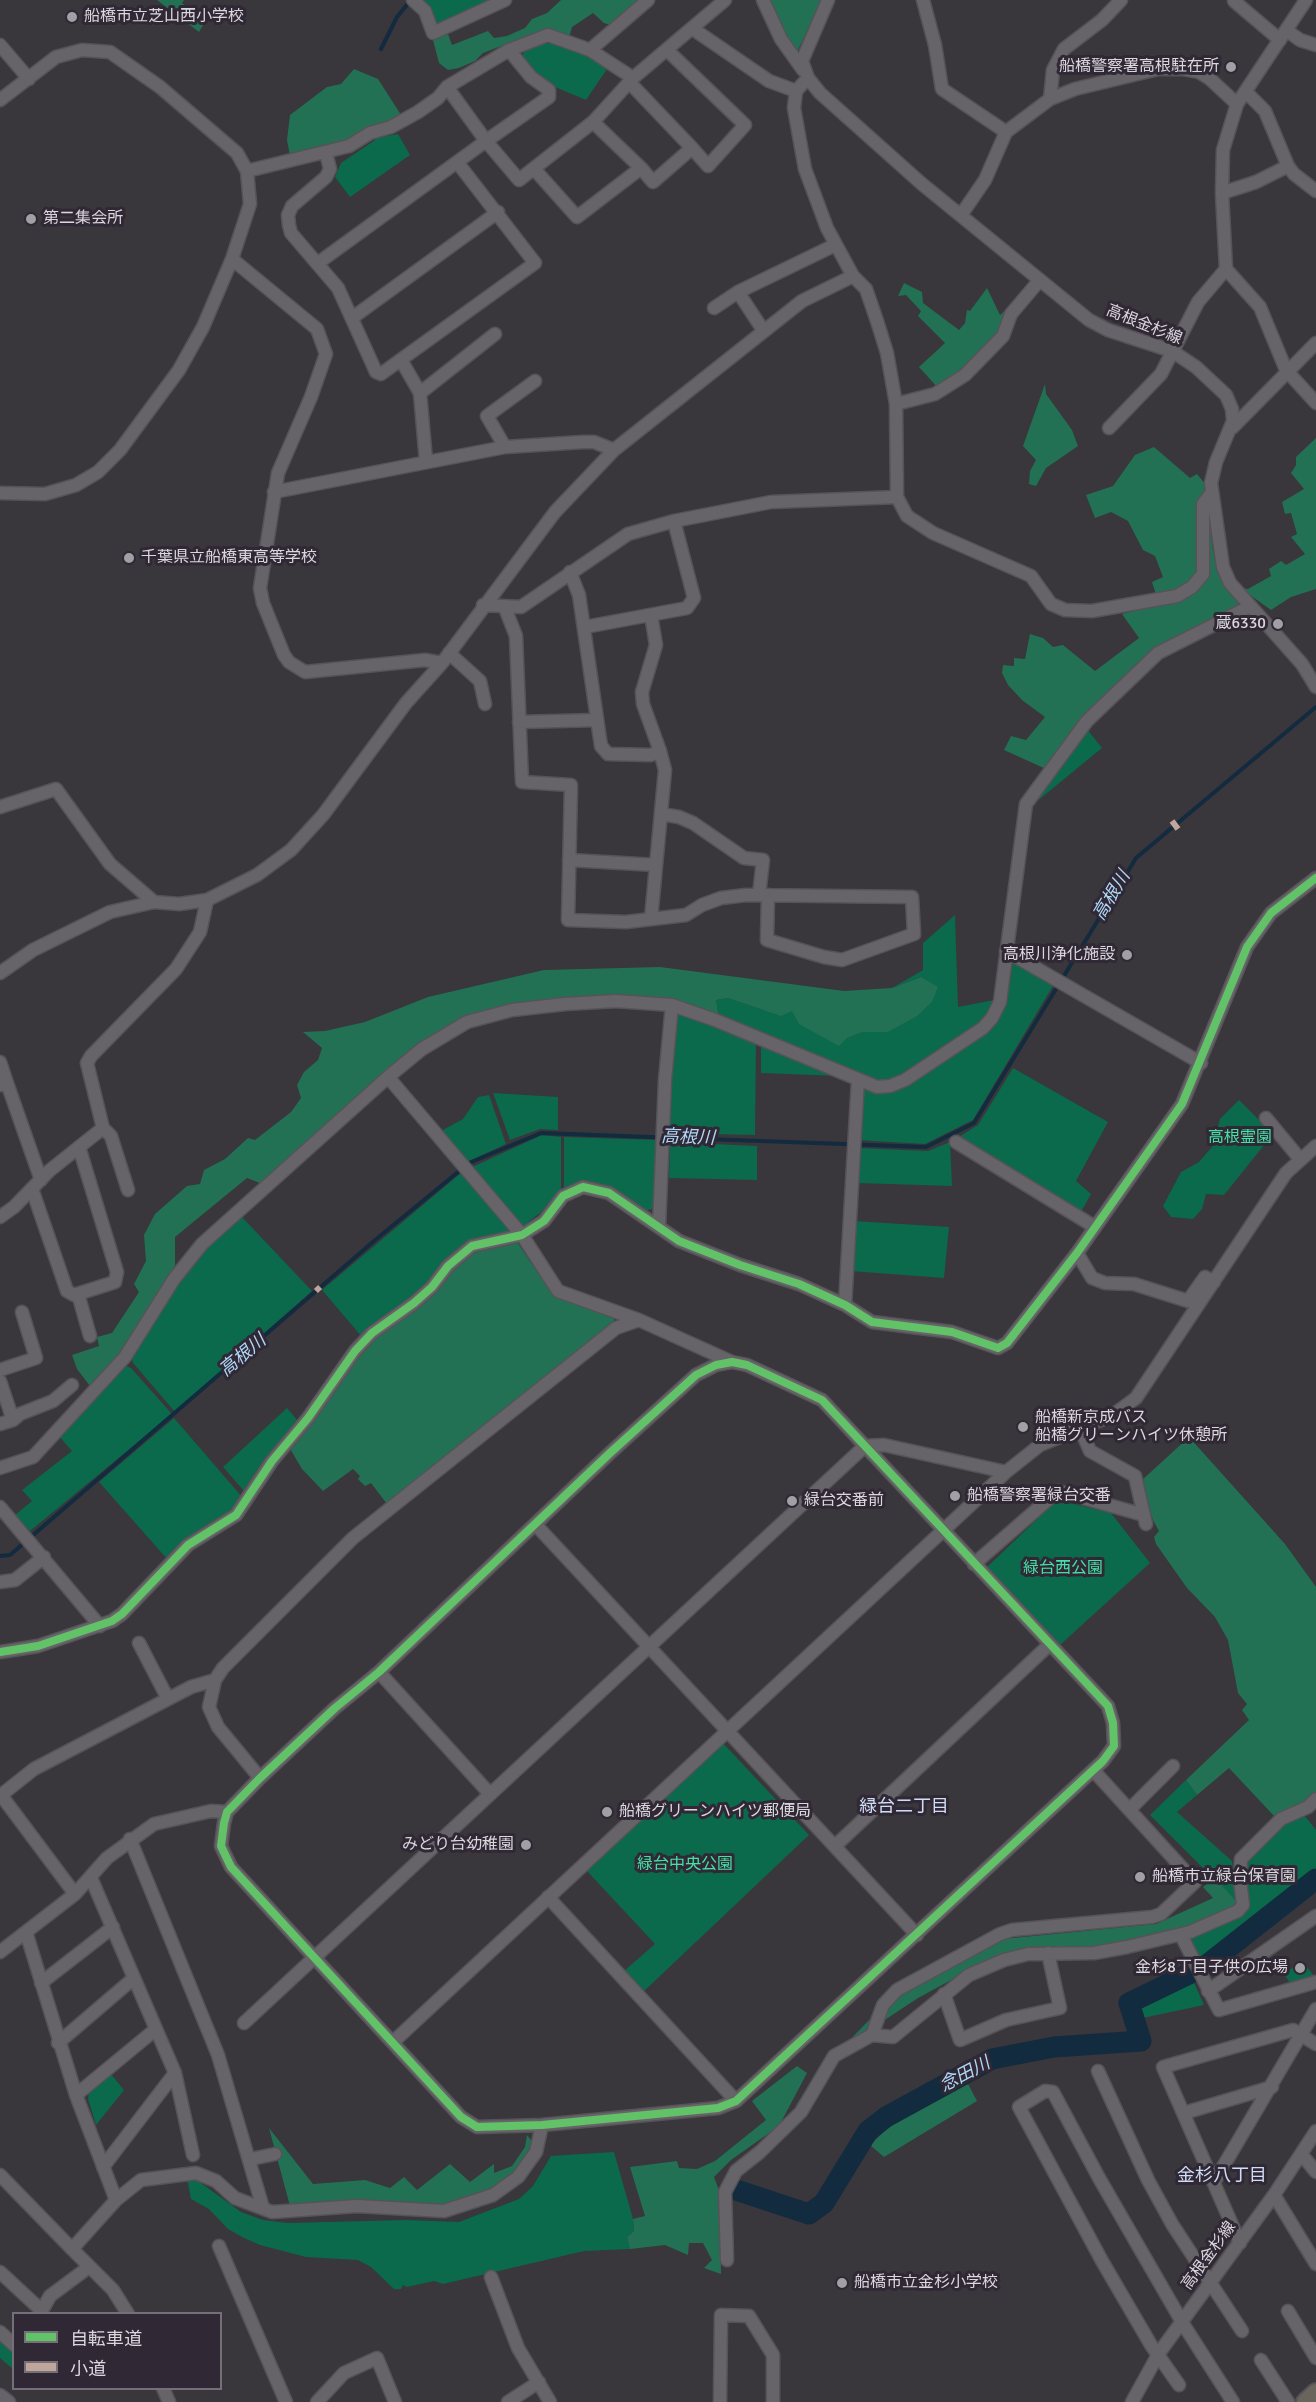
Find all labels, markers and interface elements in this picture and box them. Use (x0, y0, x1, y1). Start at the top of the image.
place label: 船橋市立芝山西小学校 (84, 7, 244, 27)
marker: 船橋市立芝山西小学校 (65, 10, 79, 24)
place label: 船橋警察署高根駐在所 (1059, 57, 1219, 77)
marker: 船橋警察署高根駐在所 (1224, 60, 1238, 74)
place label: 第二集会所 (43, 209, 123, 229)
marker: 第二集会所 (24, 212, 38, 226)
street label: 高根金杉線 (1103, 301, 1185, 349)
place label: 千葉県立船橋東高等学校 (141, 548, 317, 568)
marker: 千葉県立船橋東高等学校 (122, 551, 136, 565)
place label: 蔵6330 (1215, 614, 1266, 634)
marker: 蔵6330 (1271, 617, 1285, 631)
water label: 高根川 (1089, 867, 1135, 925)
place label: 高根川浄化施設 (1003, 945, 1115, 965)
marker: 高根川浄化施設 (1120, 948, 1134, 962)
water label: 高根川 (661, 1126, 715, 1150)
park label: 高根霊園 (1208, 1128, 1272, 1148)
water label: 高根川 (215, 1330, 271, 1382)
place label: 船橋新京成バス 船橋グリーンハイツ休憩所 (1035, 1408, 1227, 1446)
marker: 船橋新京成バス 船橋グリーンハイツ休憩所 (1016, 1420, 1030, 1434)
place label: 船橋警察署緑台交番 (967, 1486, 1111, 1506)
marker: 船橋警察署緑台交番 (948, 1489, 962, 1503)
place label: 緑台交番前 (804, 1491, 884, 1511)
marker: 緑台交番前 (785, 1494, 799, 1508)
park label: 緑台西公園 (1023, 1559, 1103, 1579)
district label: 緑台二丁目 (859, 1796, 949, 1818)
place label: 船橋グリーンハイツ郵便局 (619, 1802, 811, 1822)
marker: 船橋グリーンハイツ郵便局 (600, 1805, 614, 1819)
place label: みどり台幼稚園 (402, 1835, 514, 1855)
marker: みどり台幼稚園 (519, 1838, 533, 1852)
park label: 緑台中央公園 (637, 1855, 733, 1875)
place label: 船橋市立緑台保育園 (1152, 1867, 1296, 1887)
marker: 船橋市立緑台保育園 (1133, 1870, 1147, 1884)
place label: 金杉8丁目子供の広場 (1135, 1958, 1288, 1978)
marker: 金杉8丁目子供の広場 (1293, 1961, 1307, 1975)
water label: 念田川 (936, 2053, 994, 2097)
district label: 金杉八丁目 (1177, 2165, 1267, 2187)
street label: 高根金杉線 (1178, 2218, 1240, 2294)
place label: 船橋市立金杉小学校 (854, 2273, 998, 2293)
marker: 船橋市立金杉小学校 (835, 2276, 849, 2290)
legend (12, 2312, 222, 2390)
text: 自転車道 (70, 2328, 142, 2350)
text: 小道 (70, 2358, 106, 2380)

